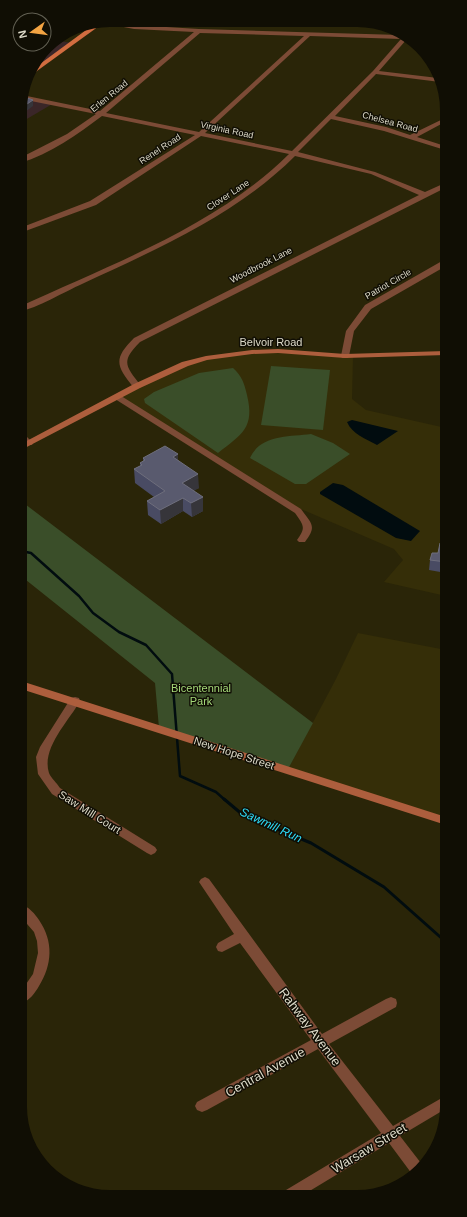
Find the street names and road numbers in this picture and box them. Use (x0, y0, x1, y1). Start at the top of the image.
street label: Erlen Road (88, 78, 130, 114)
street label: Chelsea Road (361, 110, 419, 134)
street label: Virginia Road (200, 120, 254, 140)
street label: Renel Road (137, 132, 183, 166)
street label: Clover Lane (205, 178, 251, 212)
street label: Woodbrook Lane (228, 245, 294, 285)
street label: Patriot Circle (363, 267, 413, 301)
street label: Belvoir Road (240, 336, 302, 348)
street label: New Hope Street (192, 734, 276, 772)
street label: Saw Mill Court (57, 788, 123, 836)
street label: Rahway Avenue (276, 985, 344, 1069)
street label: Central Avenue (223, 1044, 307, 1100)
street label: Warsaw Street (329, 1120, 410, 1176)

